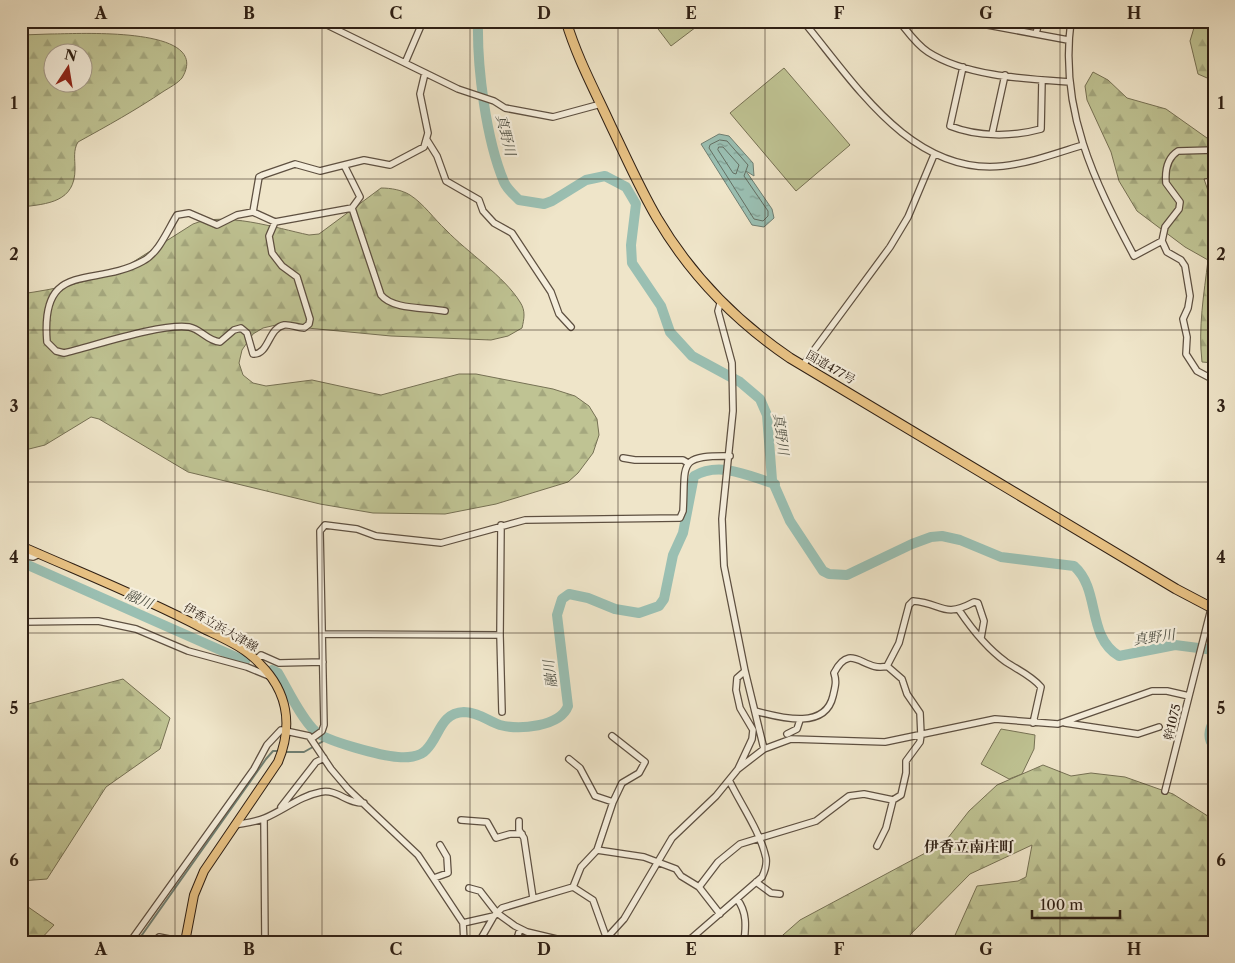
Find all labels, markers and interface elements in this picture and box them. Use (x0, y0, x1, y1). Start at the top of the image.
text: A (94, 3, 108, 23)
text: B (243, 3, 255, 23)
text: C (390, 3, 402, 23)
text: D (537, 3, 551, 23)
text: E (685, 3, 697, 23)
text: F (834, 3, 845, 23)
text: G (979, 3, 993, 23)
text: H (1127, 3, 1141, 23)
north arrow (42, 42, 92, 92)
text: N (63, 45, 79, 65)
text: 1 (10, 93, 18, 113)
text: 1 (1217, 93, 1225, 113)
water label: 真野川 (492, 112, 520, 159)
text: 2 (9, 244, 19, 264)
text: 2 (1216, 244, 1226, 264)
street label: 国道477号 (804, 347, 858, 387)
text: 3 (9, 396, 19, 416)
text: 3 (1216, 396, 1226, 416)
water label: 真野川 (770, 412, 793, 458)
text: 4 (9, 547, 19, 567)
text: 4 (1216, 547, 1226, 567)
water label: 融川 (123, 585, 157, 614)
street label: 伊香立浜大津線 (181, 600, 261, 654)
water label: 真野川 (1132, 625, 1178, 649)
water label: 融川 (539, 657, 561, 689)
text: 5 (10, 698, 19, 718)
text: 5 (1217, 698, 1226, 718)
street label: 幹1075 (1160, 702, 1184, 742)
district label: 伊香立南庄町 (924, 837, 1014, 856)
text: 6 (9, 850, 19, 870)
text: 6 (1216, 850, 1226, 870)
scale bar (1032, 888, 1120, 920)
text: 100 m (1040, 895, 1083, 914)
text: A (94, 939, 108, 959)
text: B (243, 939, 255, 959)
text: C (390, 939, 402, 959)
text: D (537, 939, 551, 959)
text: E (685, 939, 697, 959)
text: F (834, 939, 845, 959)
text: G (979, 939, 993, 959)
text: H (1127, 939, 1141, 959)

